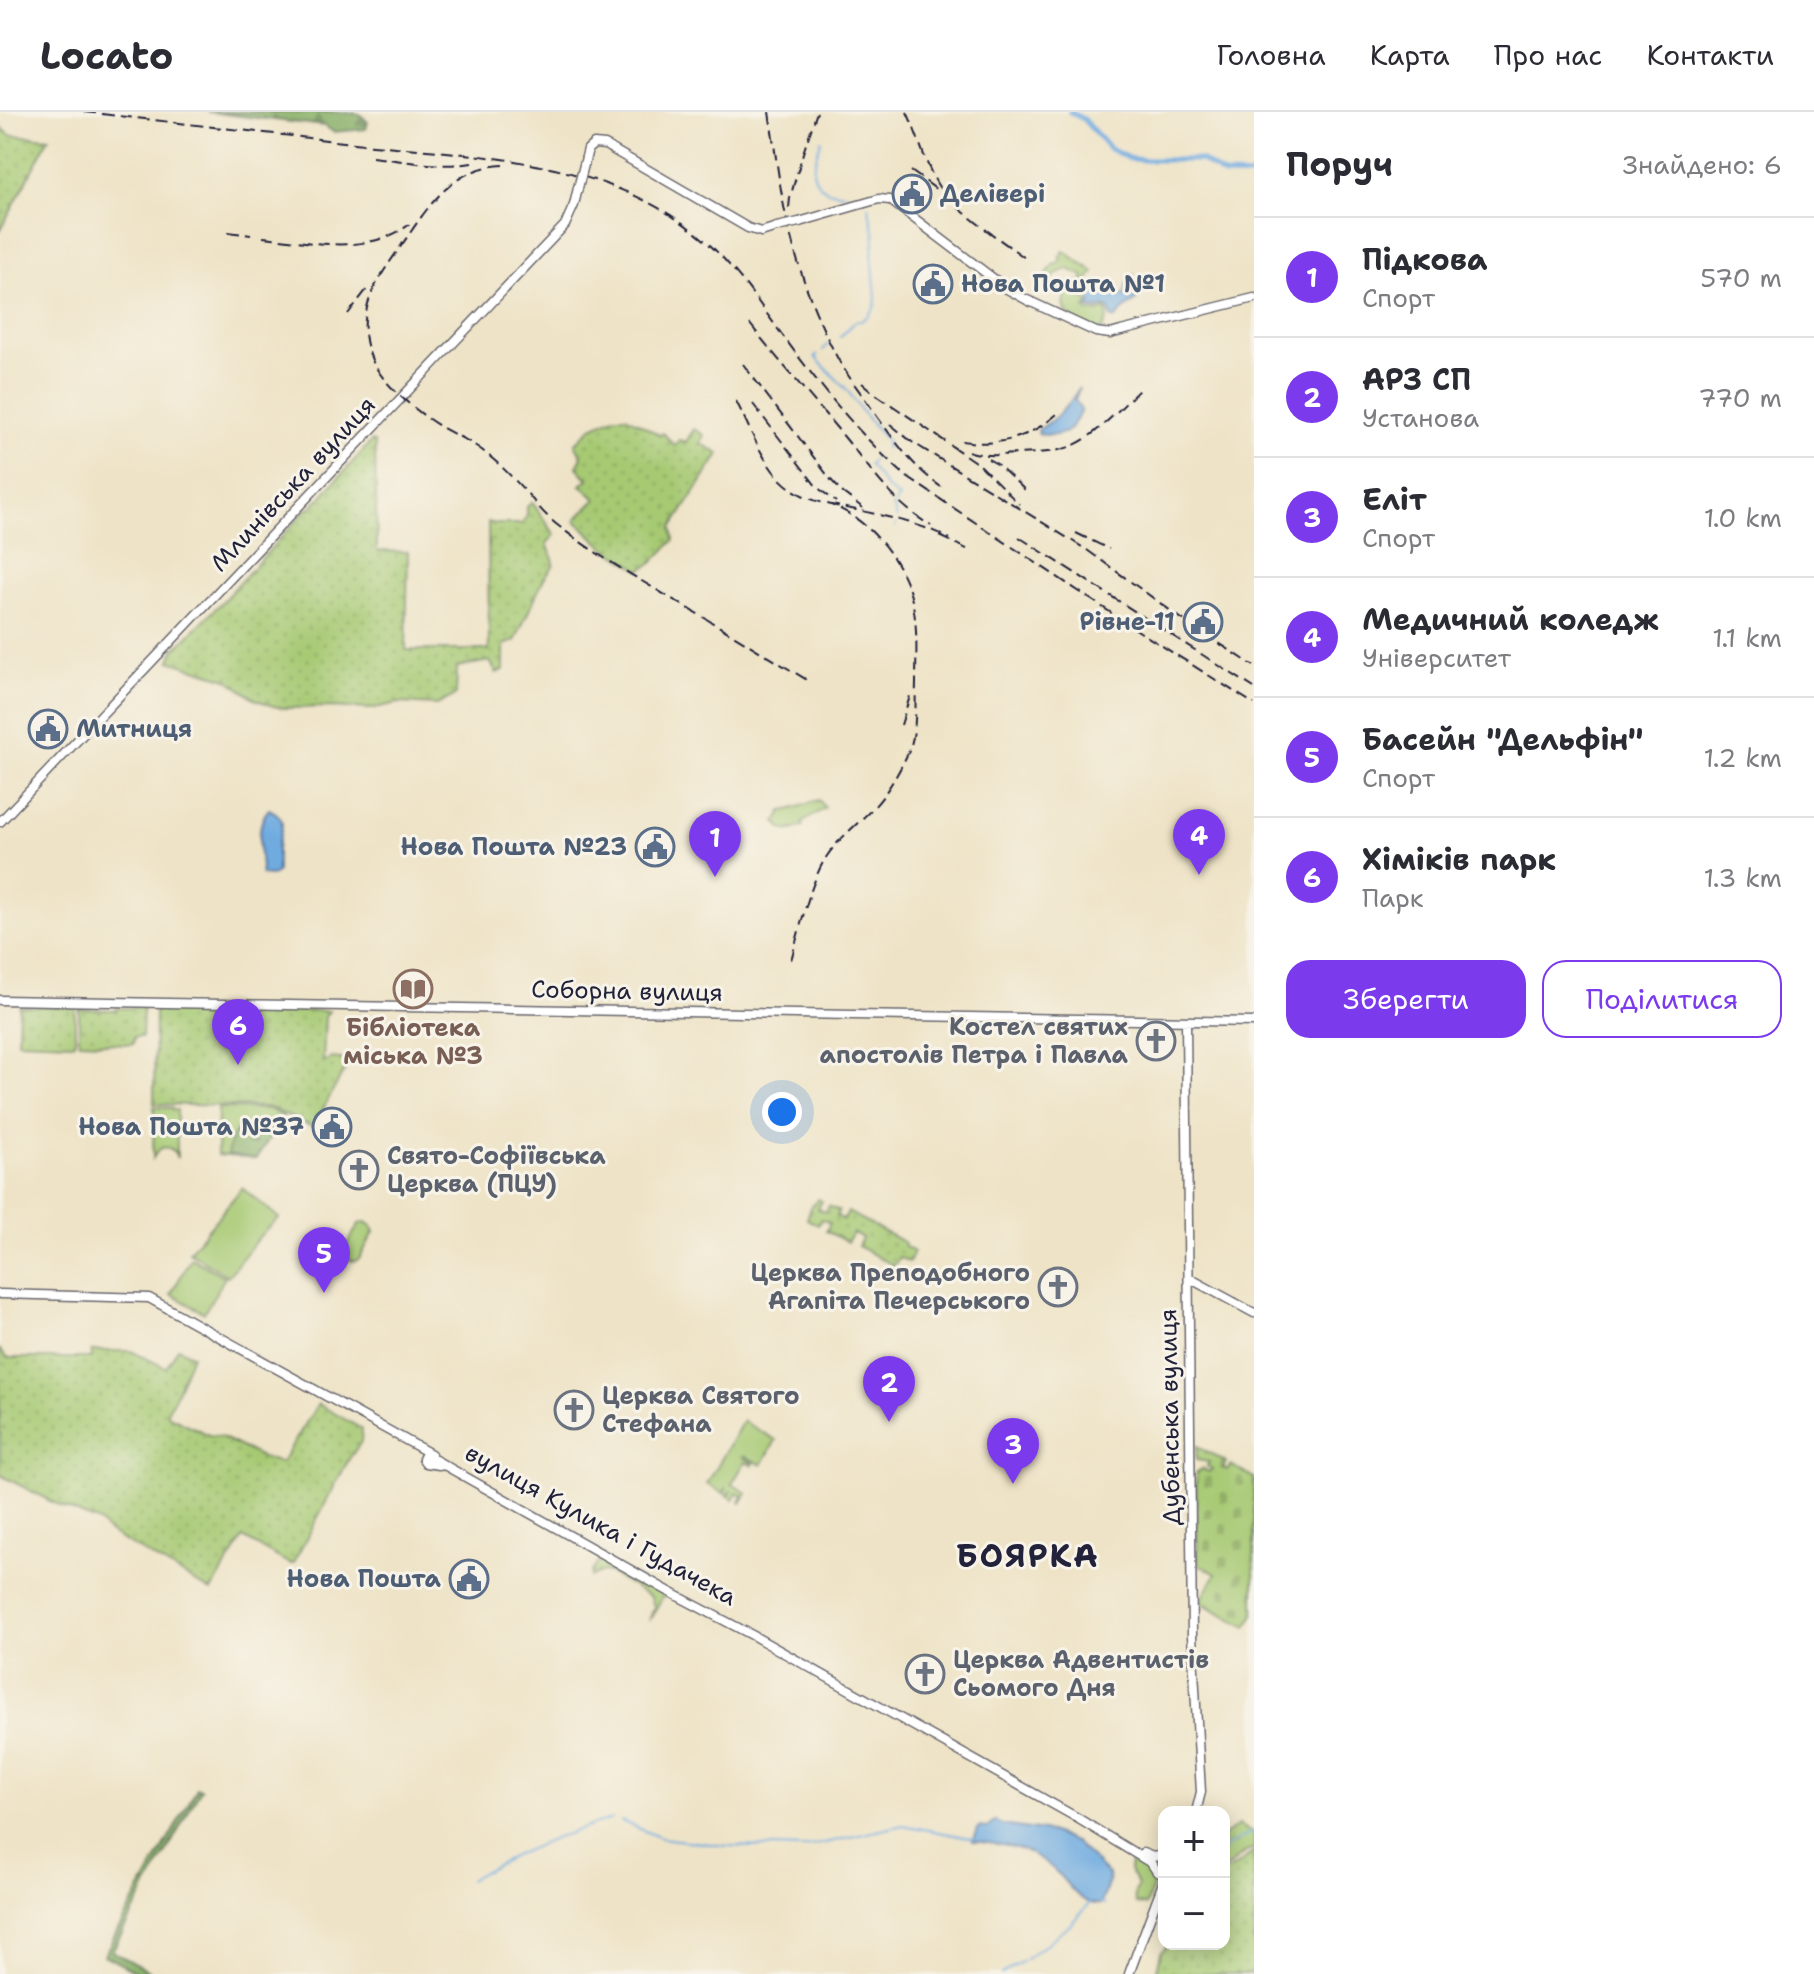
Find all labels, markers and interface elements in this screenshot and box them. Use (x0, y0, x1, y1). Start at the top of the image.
text: Locato (40, 30, 173, 81)
text: Головна (1216, 36, 1326, 74)
text: Карта (1370, 36, 1450, 74)
text: Про нас (1494, 36, 1602, 74)
text: Контакти (1646, 36, 1774, 74)
text: Поруч (1286, 141, 1393, 187)
text: Знайдено: 6 (1623, 147, 1782, 182)
public building icon: Делівері (891, 173, 933, 215)
place label: Делівері (940, 178, 1045, 210)
text: Підкова (1362, 239, 1487, 280)
text: 1 (1306, 260, 1318, 295)
text: 570 m (1700, 260, 1782, 295)
public building icon: Нова Пошта №1 (912, 263, 954, 305)
place label: Нова Пошта №1 (961, 268, 1165, 300)
text: Спорт (1362, 280, 1435, 315)
text: АРЗ СП (1362, 359, 1471, 400)
text: 2 (1303, 380, 1321, 415)
text: 770 m (1698, 380, 1782, 415)
street label: Млинівська вулиця (203, 389, 383, 579)
text: Установа (1362, 400, 1479, 435)
text: Еліт (1362, 479, 1427, 520)
text: 3 (1303, 500, 1321, 535)
text: 1.0 km (1704, 500, 1782, 535)
text: Спорт (1362, 520, 1435, 555)
text: Медичний коледж (1362, 599, 1659, 640)
public building icon: Рівне-11 (1182, 601, 1224, 643)
place label: Рівне-11 (1080, 606, 1175, 638)
text: 4 (1303, 620, 1321, 655)
text: 1.1 km (1712, 620, 1782, 655)
text: Університет (1362, 640, 1511, 675)
public building icon: Митниця (27, 708, 69, 750)
place label: Митниця (76, 713, 192, 745)
text: Басейн "Дельфін" (1362, 719, 1644, 760)
text: 5 (1304, 740, 1320, 775)
text: 1.2 km (1703, 740, 1782, 775)
text: Спорт (1362, 760, 1435, 795)
pin: 4 (1173, 809, 1225, 875)
pin: 1 (689, 811, 741, 877)
public building icon: Нова Пошта №23 (634, 826, 676, 868)
place label: Нова Пошта №23 (401, 831, 627, 863)
text: Хіміків парк (1362, 839, 1556, 880)
text: 6 (1303, 860, 1321, 895)
text: 1.3 km (1704, 860, 1782, 895)
text: Парк (1362, 880, 1424, 915)
button: Зберегти (1286, 960, 1526, 1038)
button: Поділитися (1542, 960, 1782, 1038)
library icon: Бібліотека міська №3 (392, 968, 434, 1010)
street label: Соборна вулиця (531, 973, 723, 1009)
pin: 6 (212, 999, 264, 1065)
place label: Костел святих апостолів Петра і Павла (819, 1011, 1129, 1071)
place label: Бібліотека міська №3 (343, 1012, 483, 1072)
church icon: Костел святих апостолів Петра і Павла (1135, 1020, 1177, 1062)
your location (762, 1092, 802, 1132)
public building icon: Нова Пошта №37 (311, 1106, 353, 1148)
place label: Нова Пошта №37 (78, 1111, 304, 1143)
place label: Свято-Софіївська Церква (ПЦУ) (387, 1140, 606, 1200)
church icon: Свято-Софіївська Церква (ПЦУ) (338, 1149, 380, 1191)
pin: 5 (298, 1227, 350, 1293)
place label: Церква Преподобного Агапіта Печерського (750, 1257, 1030, 1317)
church icon: Церква Преподобного Агапіта Печерського (1037, 1266, 1079, 1308)
street label: Дубенська вулиця (1152, 1308, 1188, 1526)
pin: 2 (863, 1356, 915, 1422)
place label: Церква Святого Стефана (602, 1380, 800, 1440)
church icon: Церква Святого Стефана (553, 1389, 595, 1431)
pin: 3 (987, 1418, 1039, 1484)
street label: вулиця Кулика і Гудачека (459, 1437, 743, 1613)
district label: БОЯРКА (956, 1534, 1100, 1577)
public building icon: Нова Пошта (448, 1558, 490, 1600)
place label: Нова Пошта (287, 1563, 442, 1595)
place label: Церква Адвентистів Сьомого Дня (953, 1644, 1209, 1704)
church icon: Церква Адвентистів Сьомого Дня (904, 1653, 946, 1695)
map controls (1158, 1806, 1230, 1950)
button: + (1158, 1806, 1230, 1878)
button: − (1158, 1878, 1230, 1950)

